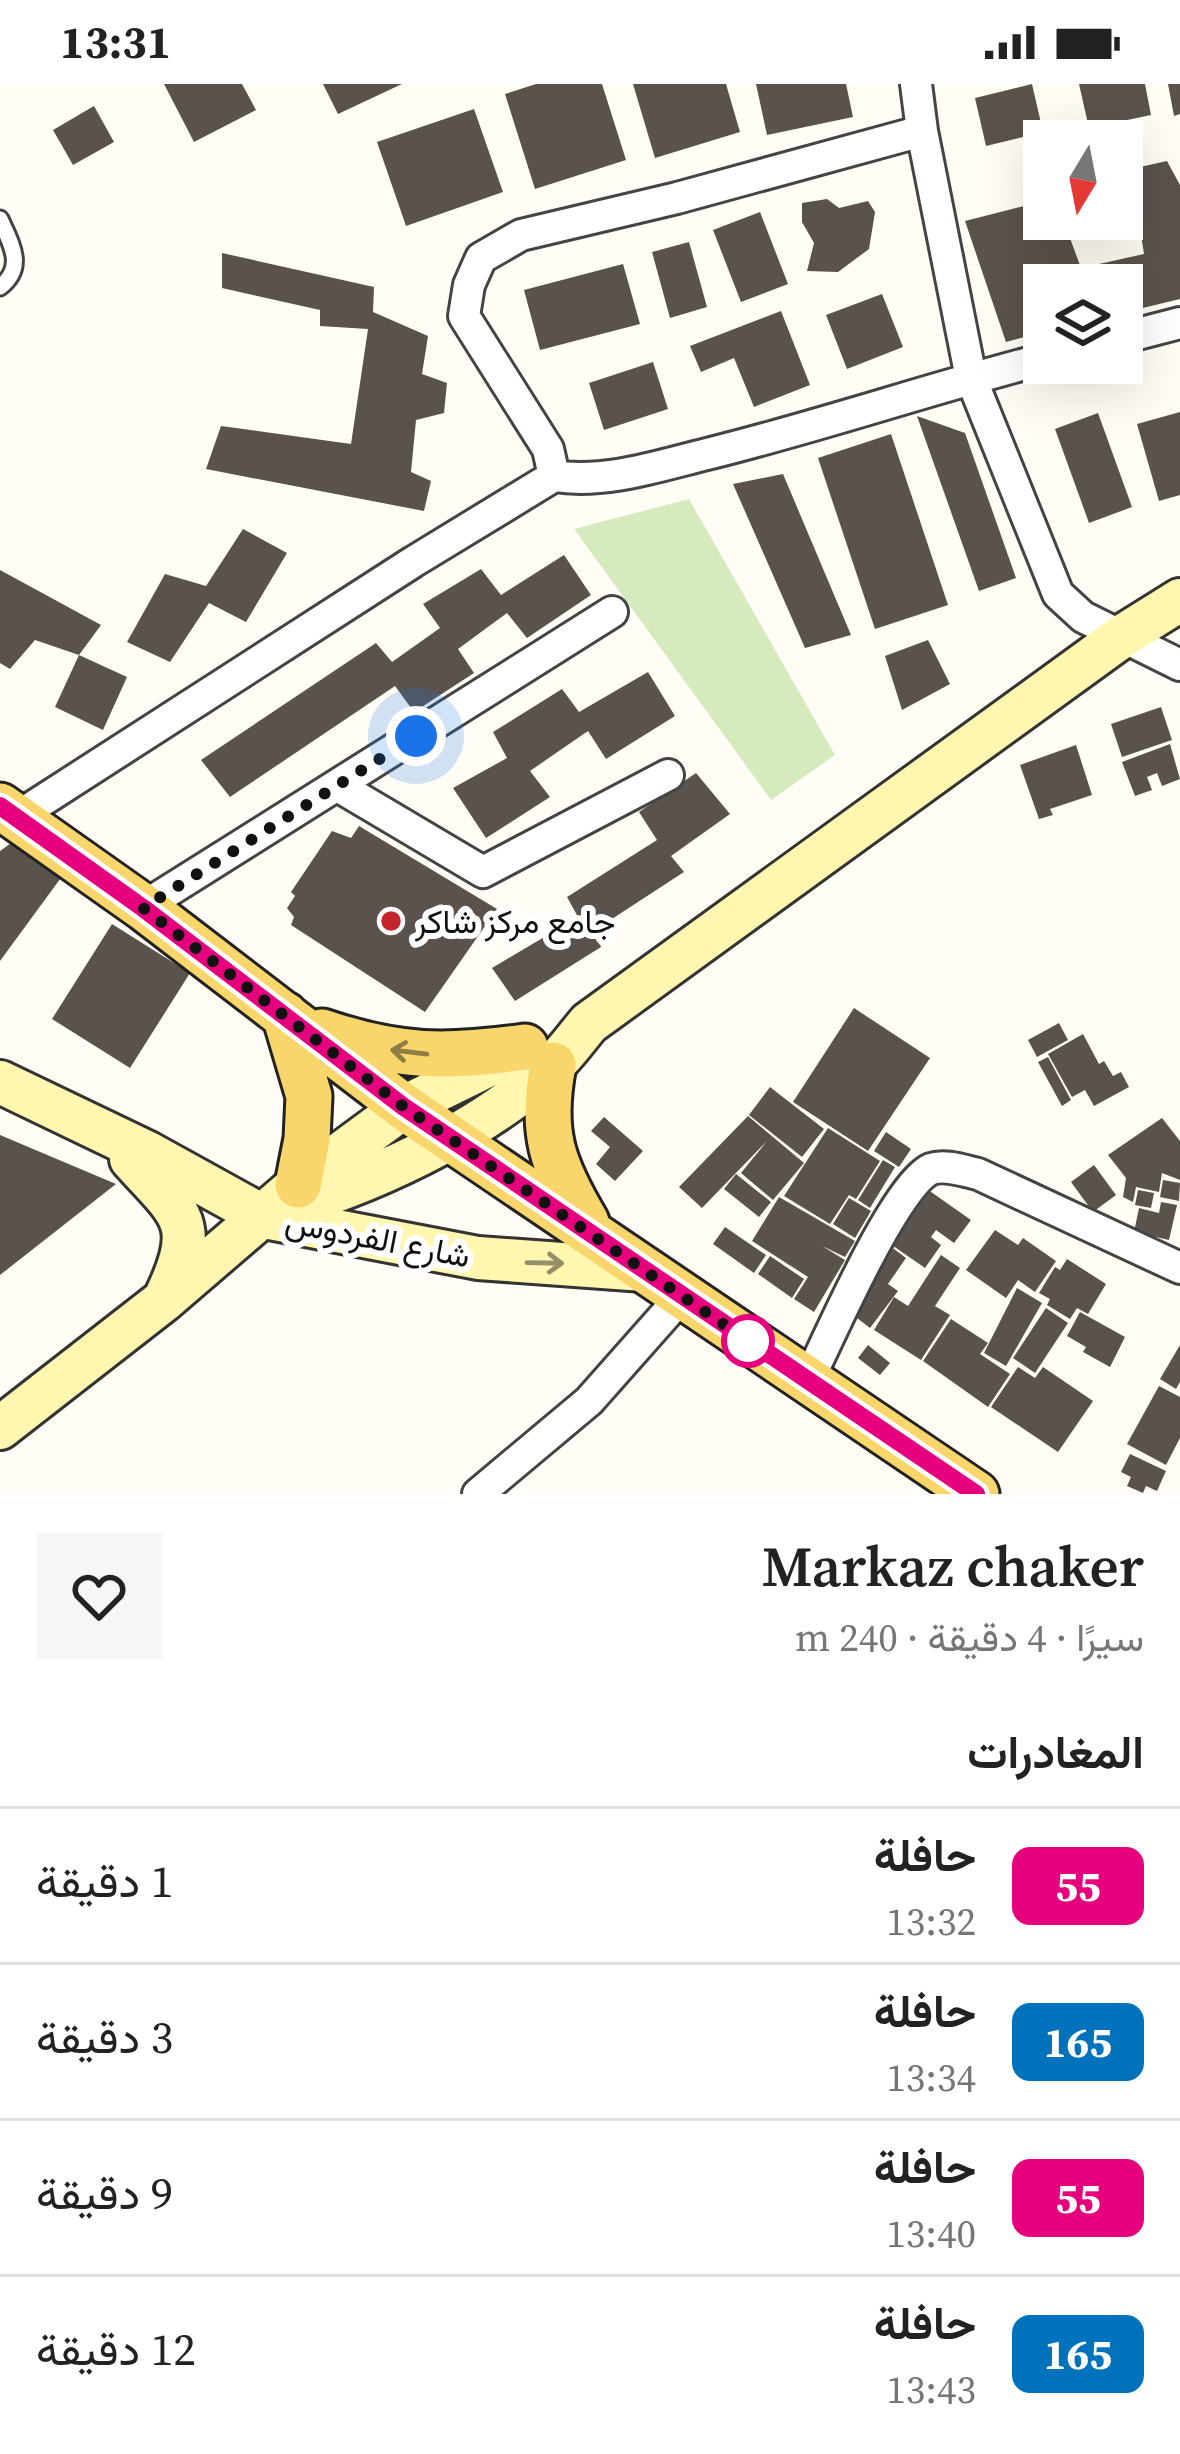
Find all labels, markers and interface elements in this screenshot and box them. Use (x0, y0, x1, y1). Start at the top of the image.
text: 13:31 (60, 11, 171, 73)
north arrow (1023, 120, 1143, 240)
map controls (1023, 120, 1143, 384)
button: layers (1023, 264, 1143, 384)
your location (386, 706, 446, 766)
place label: جامع مركز شاكر (414, 899, 615, 944)
marker: جامع مركز شاكر (378, 908, 404, 934)
one-way arrow (390, 1040, 429, 1062)
street label: شارع الفردوس (282, 1199, 474, 1278)
one-way arrow (525, 1252, 564, 1274)
unlabelled marker (723, 1316, 773, 1366)
text: Markaz chaker (762, 1527, 1144, 1605)
button: heart (36, 1533, 162, 1659)
text: سيرًا · 4 دقيقة · 240 m (795, 1611, 1144, 1664)
text: المغادرات (967, 1721, 1144, 1783)
text: حافلة (874, 1824, 976, 1886)
text: 1 دقيقة (36, 1850, 173, 1912)
text: 55 (1055, 1857, 1101, 1915)
text: 13:32 (886, 1895, 976, 1948)
text: حافلة (874, 1980, 976, 2042)
text: 3 دقيقة (36, 2006, 173, 2068)
text: 165 (1044, 2013, 1112, 2071)
text: 13:34 (886, 2051, 976, 2104)
text: حافلة (874, 2136, 976, 2198)
text: 9 دقيقة (36, 2162, 173, 2224)
text: 55 (1055, 2169, 1101, 2227)
text: 13:40 (886, 2207, 976, 2260)
text: حافلة (874, 2292, 976, 2354)
text: 12 دقيقة (36, 2318, 196, 2380)
text: 165 (1044, 2325, 1112, 2383)
text: 13:43 (886, 2363, 976, 2416)

